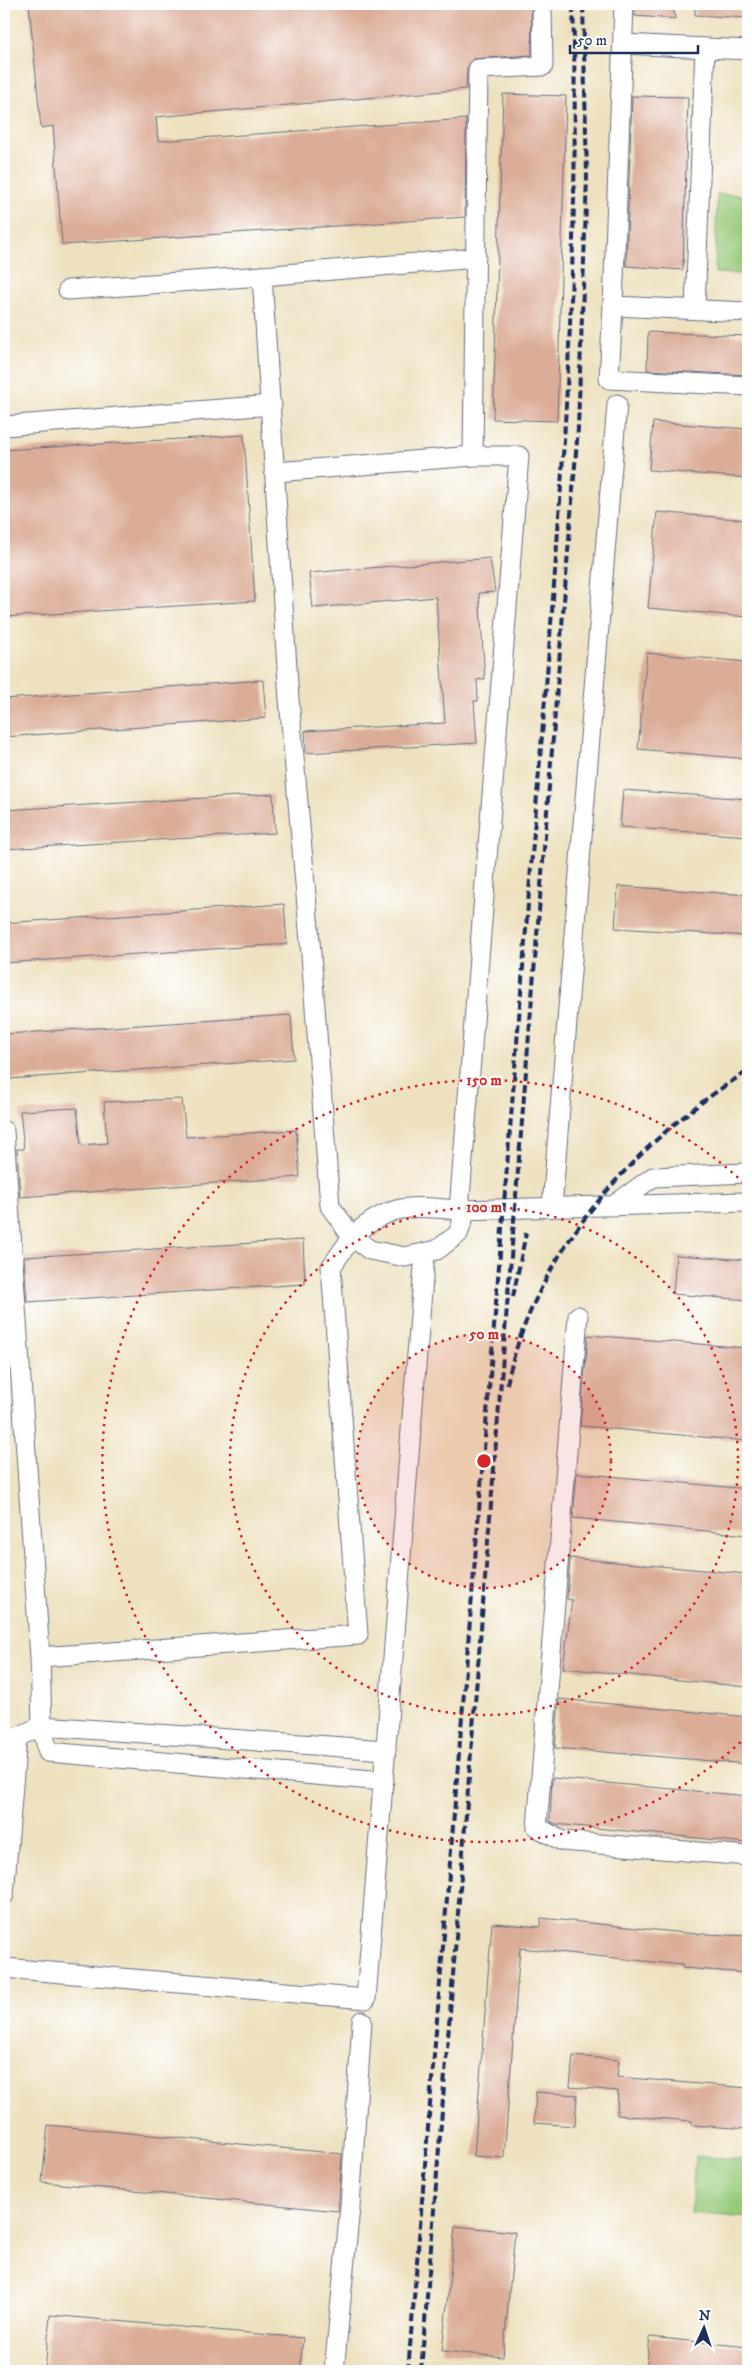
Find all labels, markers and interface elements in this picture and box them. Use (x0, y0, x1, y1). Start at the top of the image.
scale bar (570, 22, 697, 54)
text: 50 m (577, 31, 607, 50)
text: 150 m (466, 1071, 502, 1090)
text: 100 m (466, 1198, 503, 1217)
text: 50 m (468, 1325, 500, 1344)
centre of rings (475, 1452, 493, 1470)
north arrow (680, 2302, 730, 2352)
text: N (698, 2307, 711, 2325)

